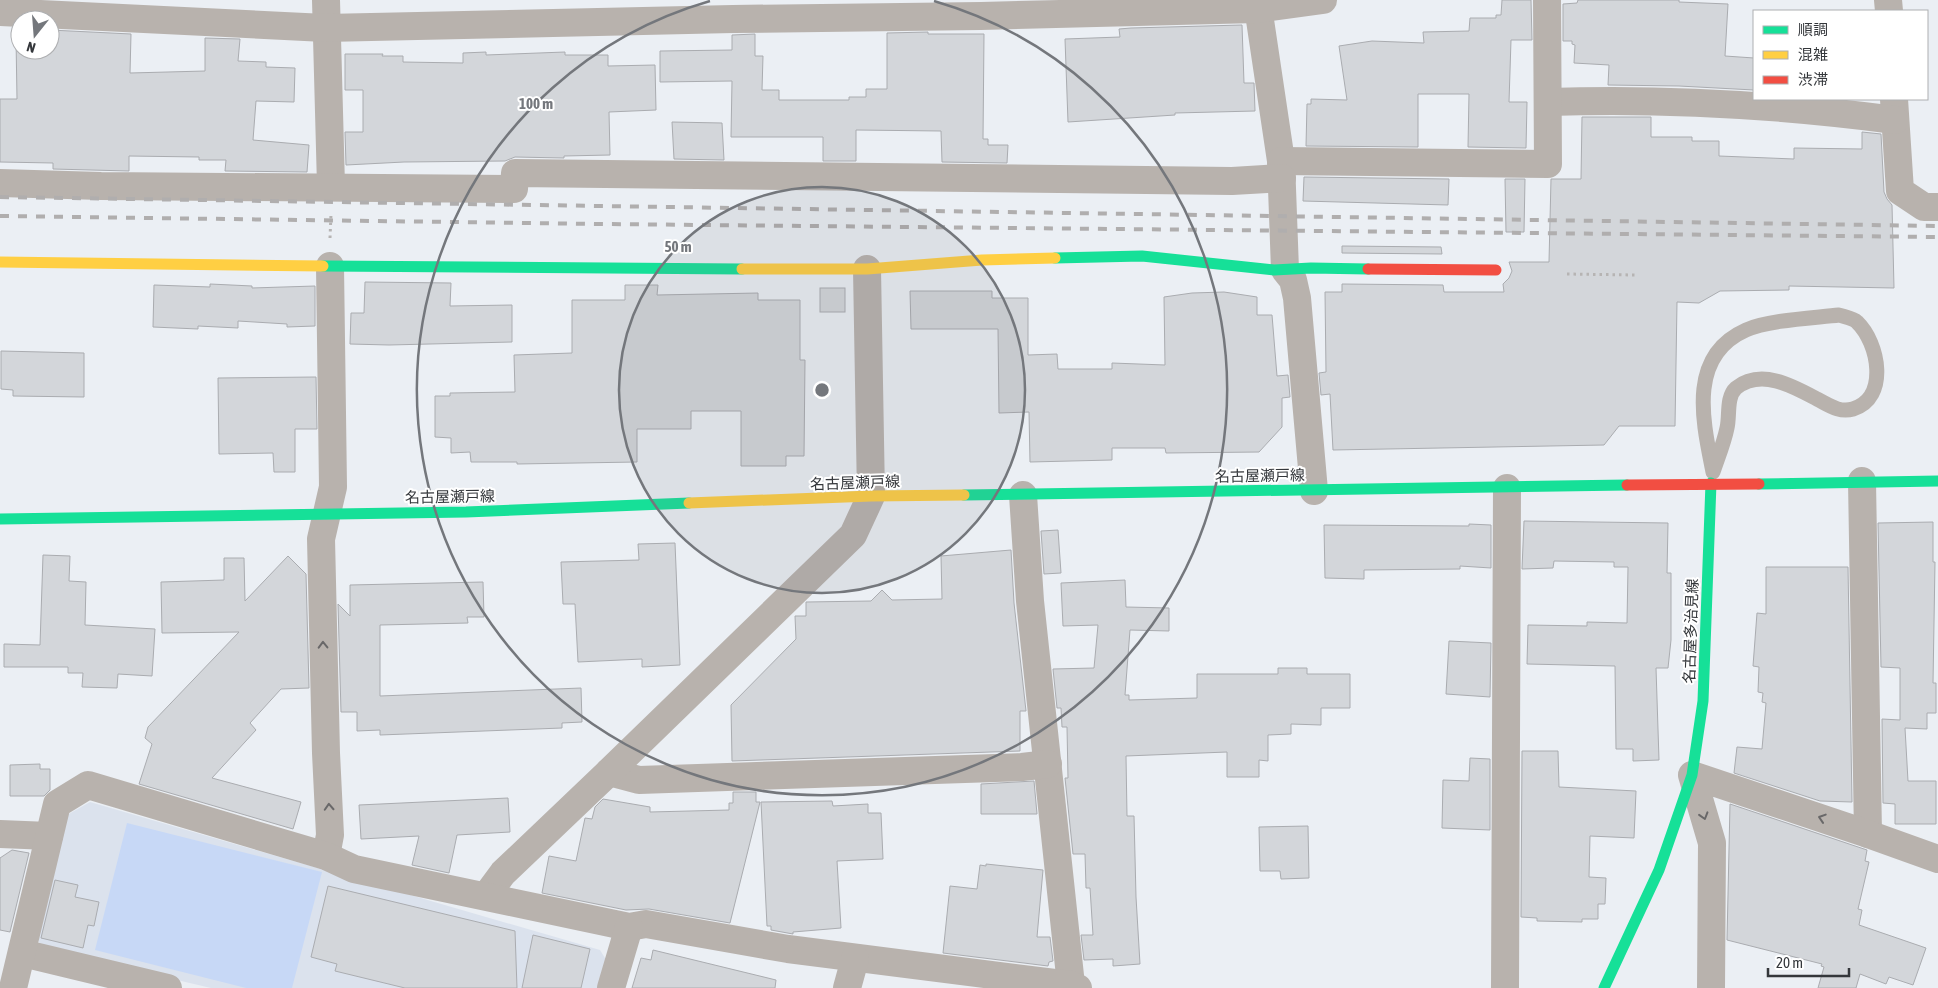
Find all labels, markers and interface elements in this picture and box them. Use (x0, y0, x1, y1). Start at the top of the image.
north arrow (10, 10, 60, 60)
legend (1753, 10, 1928, 100)
text: 順調 (1798, 21, 1828, 38)
text: N (25, 39, 37, 56)
text: 混雑 (1798, 46, 1828, 63)
text: 渋滞 (1798, 71, 1828, 88)
text: 100 m (519, 95, 553, 112)
text: 50 m (665, 238, 692, 255)
centre of rings (813, 381, 831, 399)
street label: 名古屋瀬戸線 (1215, 466, 1305, 485)
street label: 名古屋瀬戸線 (810, 472, 900, 493)
street label: 名古屋瀬戸線 (405, 487, 495, 506)
street label: 名古屋多治見線 (1680, 578, 1701, 684)
one-way arrow (318, 640, 329, 648)
one-way arrow (323, 803, 334, 811)
one-way arrow (1699, 812, 1709, 820)
one-way arrow (1818, 814, 1827, 824)
scale bar (1768, 946, 1849, 978)
text: 20 m (1776, 954, 1803, 971)

